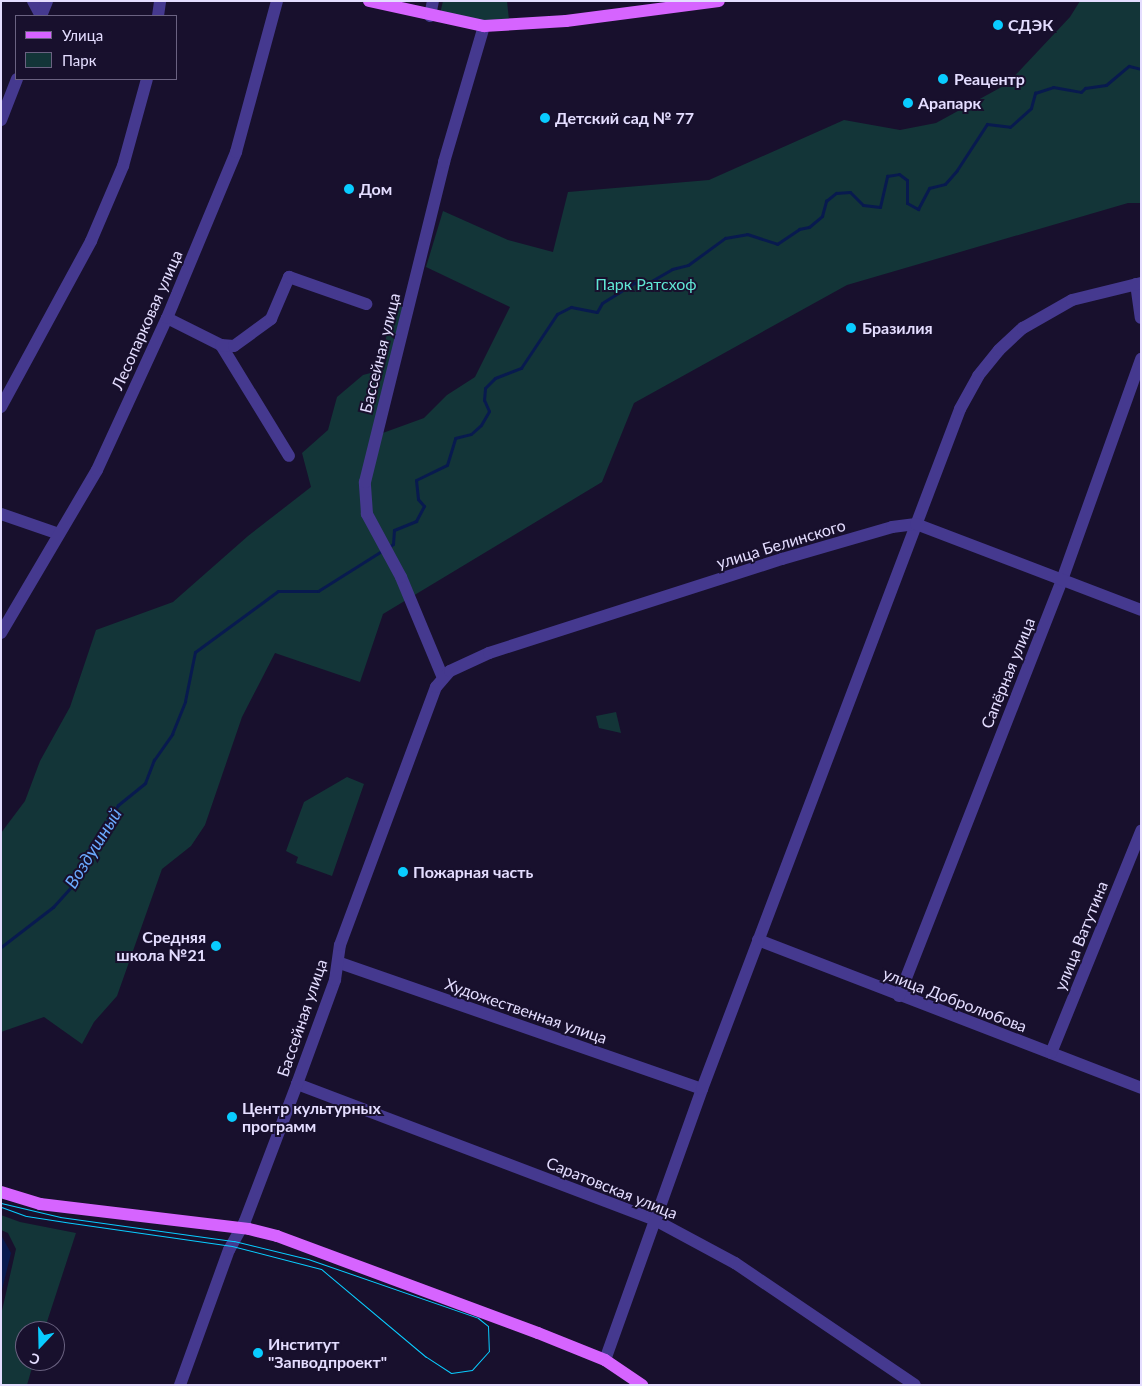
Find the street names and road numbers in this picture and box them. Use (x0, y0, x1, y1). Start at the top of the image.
street label: Лесопарковая улица (108, 247, 186, 393)
street label: Бассейная улица (356, 291, 404, 415)
street label: улица Белинского (714, 515, 848, 573)
street label: Сапёрная улица (977, 615, 1039, 731)
street label: улица Ватутина (1050, 878, 1112, 994)
street label: Бассейная улица (273, 957, 331, 1079)
street label: улица Добролюбова (880, 964, 1030, 1036)
street label: Художественная улица (442, 974, 610, 1048)
street label: Саратовская улица (544, 1153, 680, 1223)

